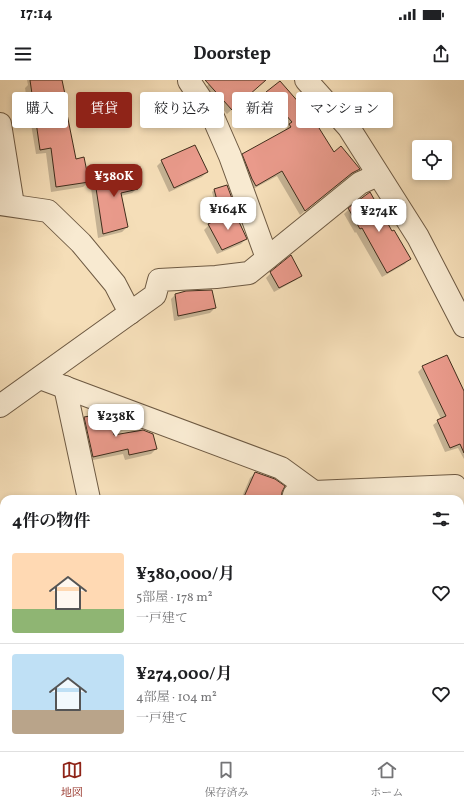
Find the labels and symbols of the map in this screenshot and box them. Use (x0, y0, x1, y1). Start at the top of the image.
pin: ¥380K (86, 164, 142, 198)
pin: ¥164K (200, 197, 256, 231)
pin: ¥274K (351, 199, 407, 233)
pin: ¥238K (88, 404, 144, 438)

